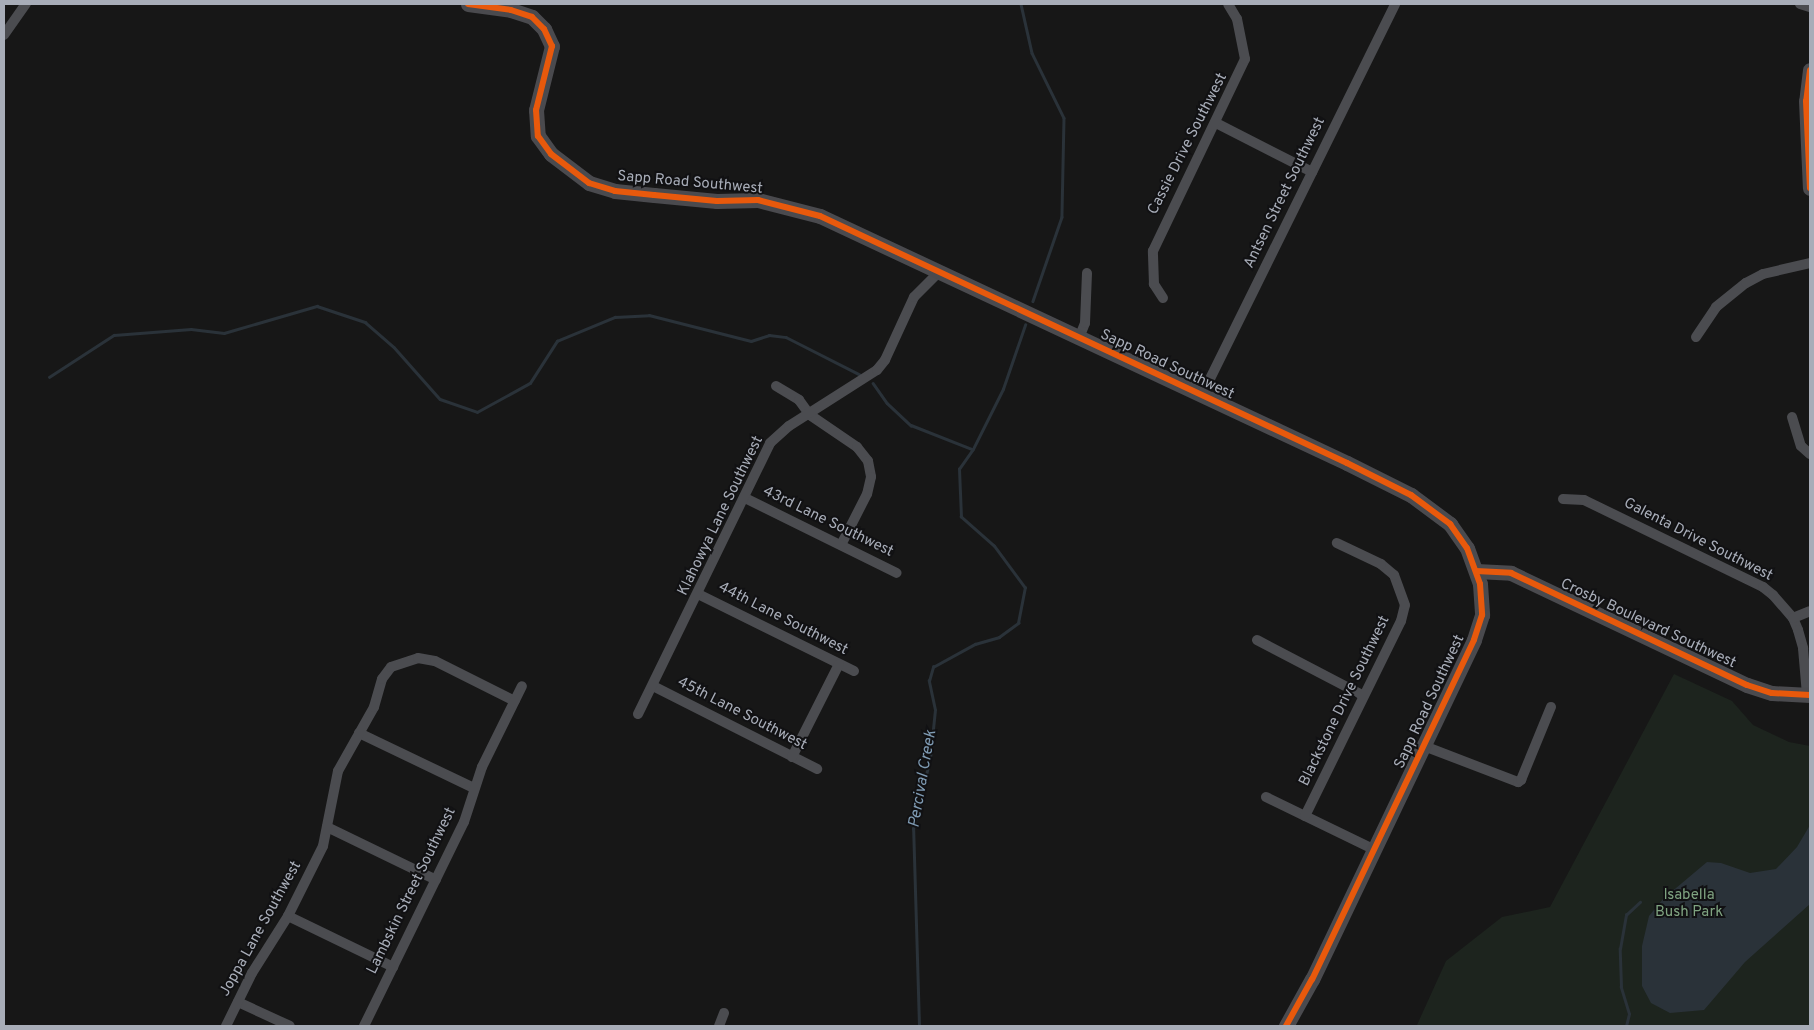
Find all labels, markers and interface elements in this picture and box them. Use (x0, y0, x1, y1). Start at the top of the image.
street label: Cassie Drive Southwest (1144, 70, 1232, 218)
street label: Antsen Street Southwest (1241, 114, 1329, 272)
street label: Sapp Road Southwest (617, 168, 763, 198)
street label: Sapp Road Southwest (1097, 326, 1237, 404)
street label: Klahowya Lane Southwest (674, 433, 768, 599)
street label: 43rd Lane Southwest (760, 483, 896, 561)
street label: Galenta Drive Southwest (1620, 495, 1776, 585)
street label: Crosby Boulevard Southwest (1557, 575, 1739, 673)
street label: 44th Lane Southwest (715, 579, 851, 659)
street label: Blackstone Drive Southwest (1296, 613, 1394, 789)
street label: Sapp Road Southwest (1391, 632, 1469, 772)
street label: 45th Lane Southwest (674, 674, 810, 754)
water label: Percival Creek (905, 729, 941, 829)
street label: Lambskin Street Southwest (364, 805, 460, 977)
street label: Joppa Lane Southwest (216, 858, 306, 1000)
park label: Isabella Bush Park (1655, 886, 1723, 921)

